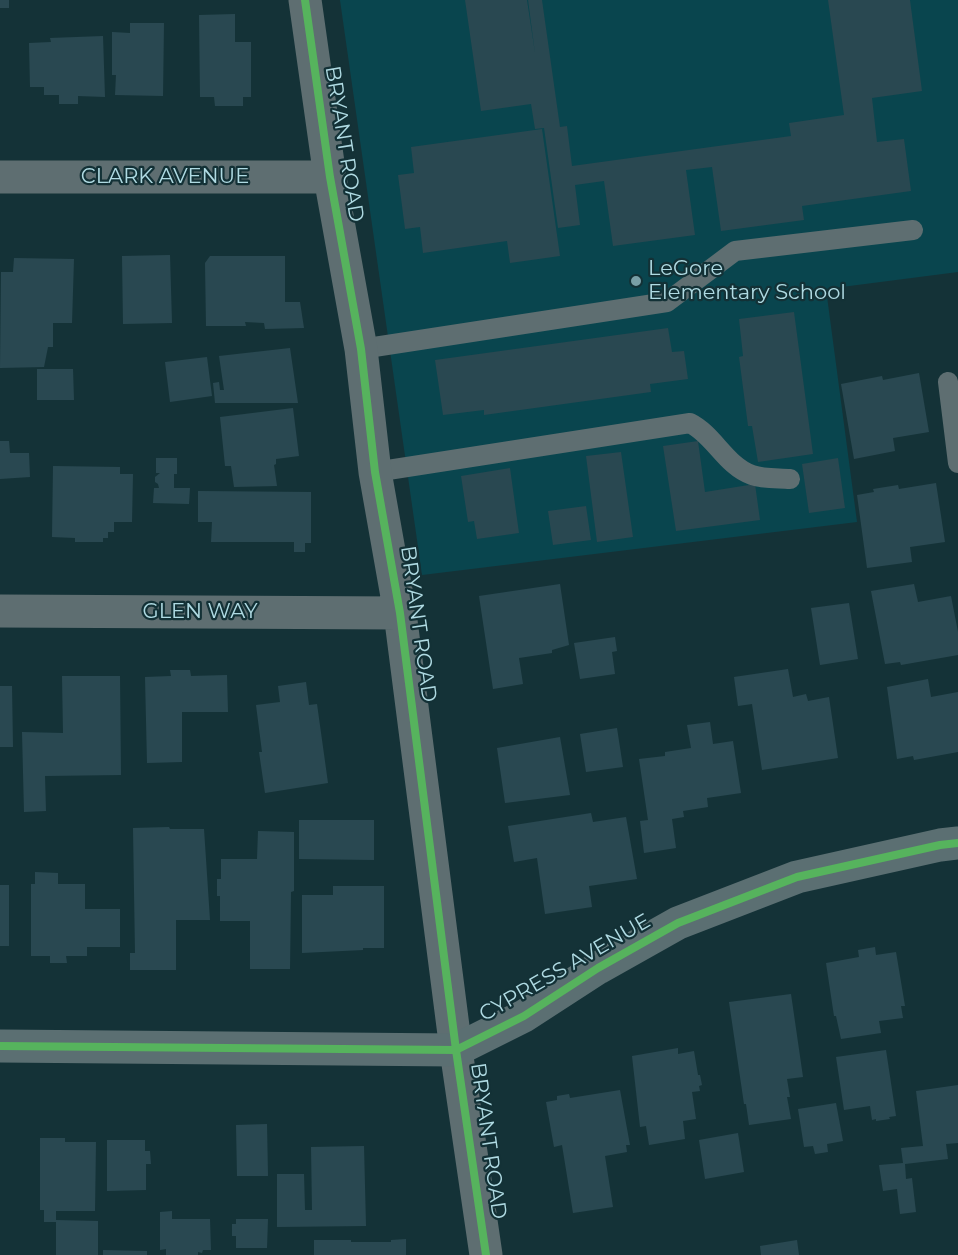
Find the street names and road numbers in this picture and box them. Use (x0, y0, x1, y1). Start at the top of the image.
street label: BRYANT ROAD (319, 64, 369, 224)
street label: CLARK AVENUE (81, 164, 249, 190)
street label: BRYANT ROAD (395, 544, 441, 704)
street label: GLEN WAY (142, 599, 258, 625)
street label: CYPRESS AVENUE (475, 909, 655, 1027)
street label: BRYANT ROAD (465, 1061, 511, 1221)

